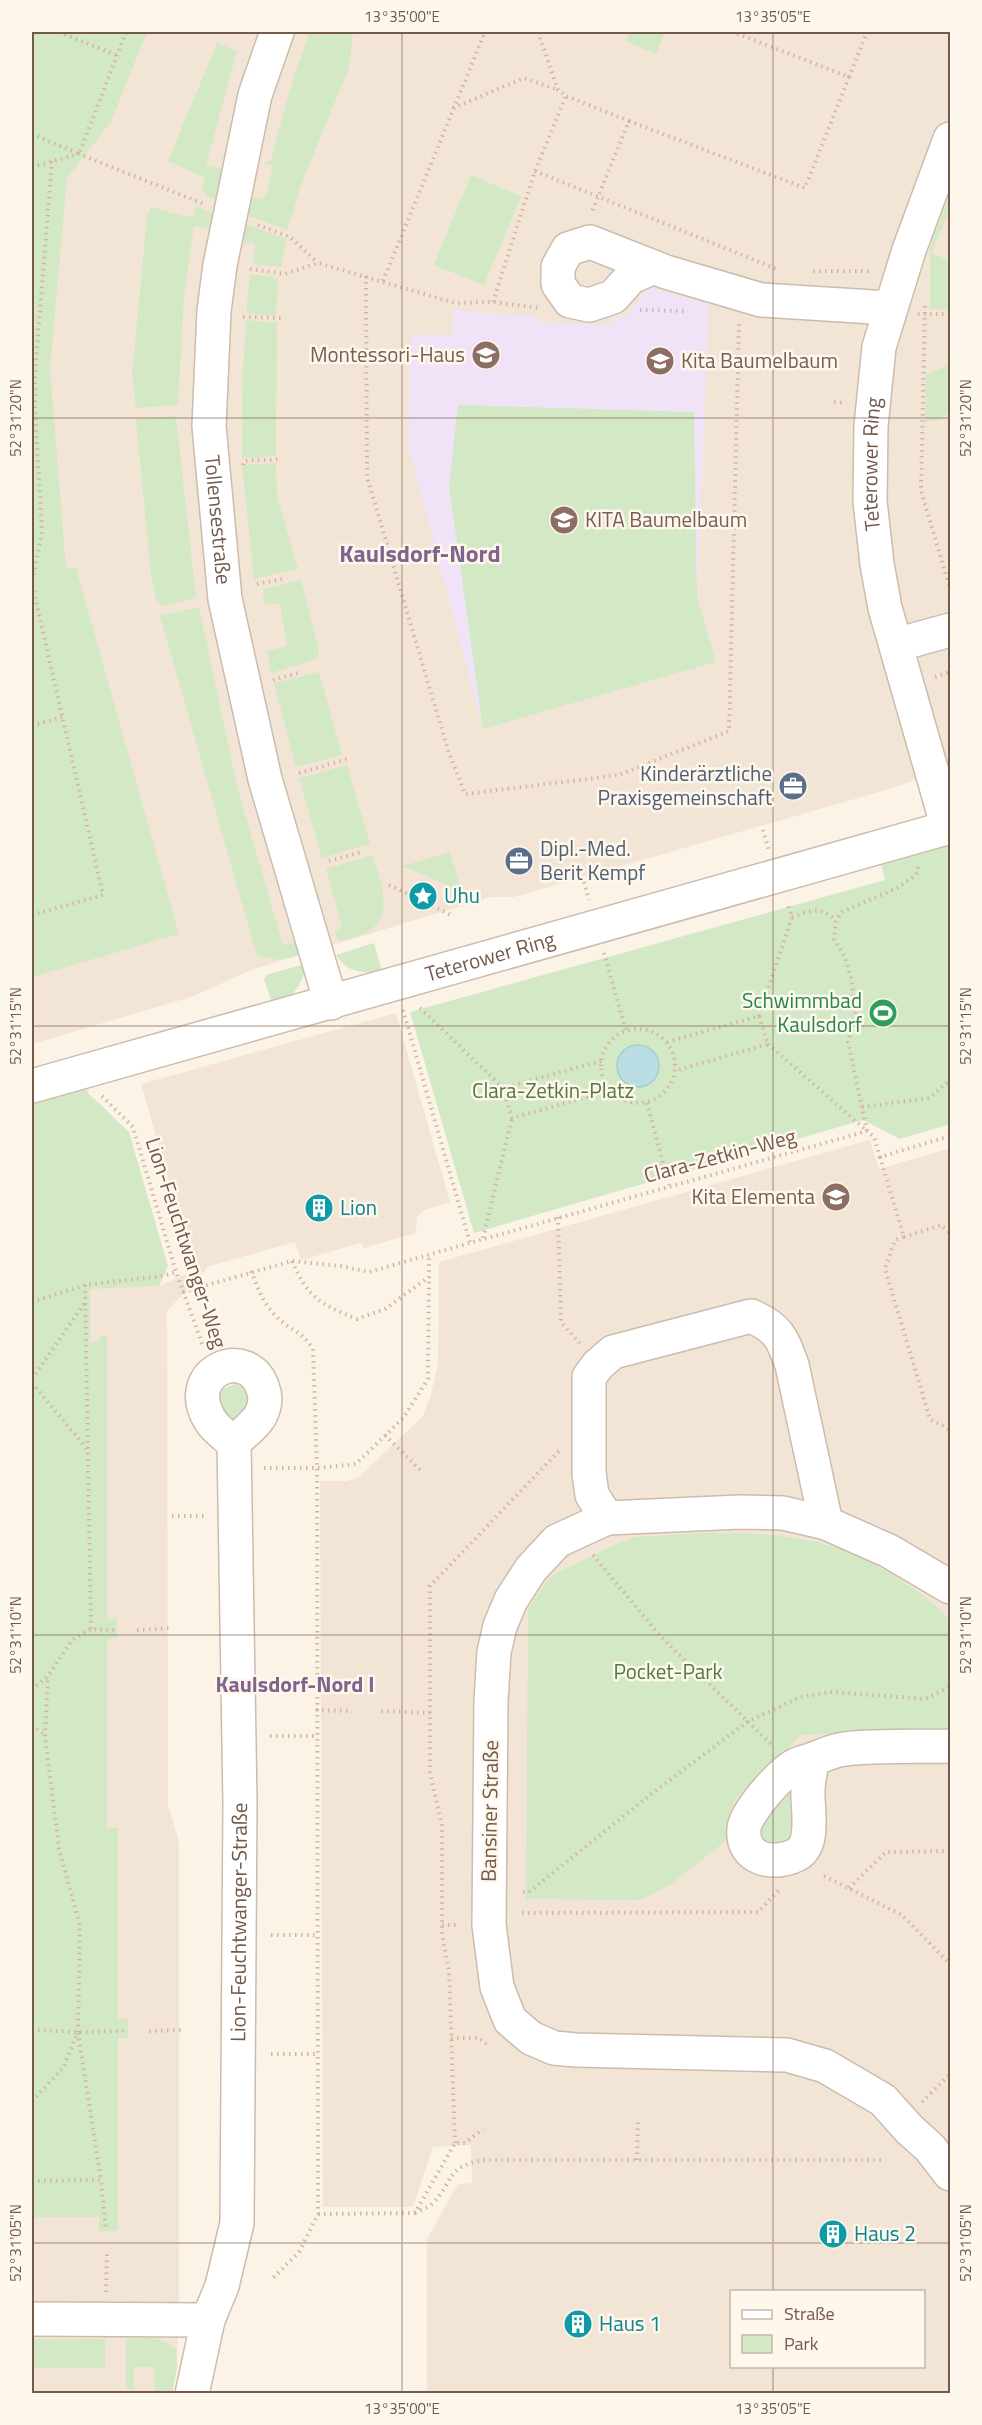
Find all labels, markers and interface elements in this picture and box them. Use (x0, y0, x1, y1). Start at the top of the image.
text: 13°35'00"E (364, 5, 440, 28)
text: 13°35'05"E (735, 5, 811, 28)
place label: Montessori-Haus (310, 338, 465, 370)
school or university icon: Montessori-Haus (470, 339, 502, 371)
place label: Kita Baumelbaum (681, 344, 838, 376)
school or university icon: Kita Baumelbaum (644, 345, 676, 377)
text: 52°31'20"N (4, 379, 27, 457)
text: 52°31'20"N (954, 379, 977, 457)
street label: Teterower Ring (853, 395, 889, 533)
street label: Tollensestraße (197, 454, 241, 586)
place label: KITA Baumelbaum (585, 503, 747, 535)
school or university icon: KITA Baumelbaum (548, 504, 580, 536)
district label: Kaulsdorf-Nord (339, 535, 501, 571)
place label: Kinderärztliche Praxisgemeinschaft (598, 757, 773, 813)
office icon: Kinderärztliche Praxisgemeinschaft (777, 770, 809, 802)
place label: Dipl.-Med. Berit Kempf (540, 832, 645, 888)
office icon: Dipl.-Med. Berit Kempf (503, 845, 535, 877)
place label: Uhu (444, 879, 480, 911)
place icon: Uhu (407, 880, 439, 912)
street label: Teterower Ring (421, 922, 559, 989)
place label: Schwimmbad Kaulsdorf (742, 984, 862, 1040)
text: 52°31'15"N (4, 987, 27, 1065)
text: 52°31'15"N (954, 987, 977, 1065)
sports icon: Schwimmbad Kaulsdorf (867, 997, 899, 1029)
park label: Clara-Zetkin-Platz (472, 1074, 634, 1106)
street label: Clara-Zetkin-Weg (640, 1119, 800, 1191)
street label: Lion-Feuchtwanger-Weg (138, 1133, 236, 1353)
place label: Kita Elementa (692, 1180, 815, 1212)
school or university icon: Kita Elementa (820, 1181, 852, 1213)
place label: Lion (340, 1191, 377, 1223)
building icon: Lion (303, 1192, 335, 1224)
text: 52°31'10"N (4, 1596, 27, 1674)
text: 52°31'10"N (954, 1596, 977, 1674)
park label: Pocket-Park (613, 1655, 723, 1687)
district label: Kaulsdorf-Nord I (216, 1667, 375, 1701)
street label: Bansiner Straße (472, 1740, 506, 1882)
street label: Lion-Feuchtwanger-Straße (221, 1802, 255, 2042)
text: 52°31'05"N (4, 2204, 27, 2282)
text: 52°31'05"N (954, 2204, 977, 2282)
place label: Haus 2 (854, 2217, 916, 2249)
building icon: Haus 2 (817, 2218, 849, 2250)
legend (730, 2290, 925, 2368)
text: Straße (784, 2300, 835, 2327)
place label: Haus 1 (599, 2307, 661, 2339)
building icon: Haus 1 (562, 2308, 594, 2340)
text: Park (784, 2330, 819, 2357)
text: 13°35'00"E (364, 2397, 440, 2420)
text: 13°35'05"E (735, 2397, 811, 2420)

